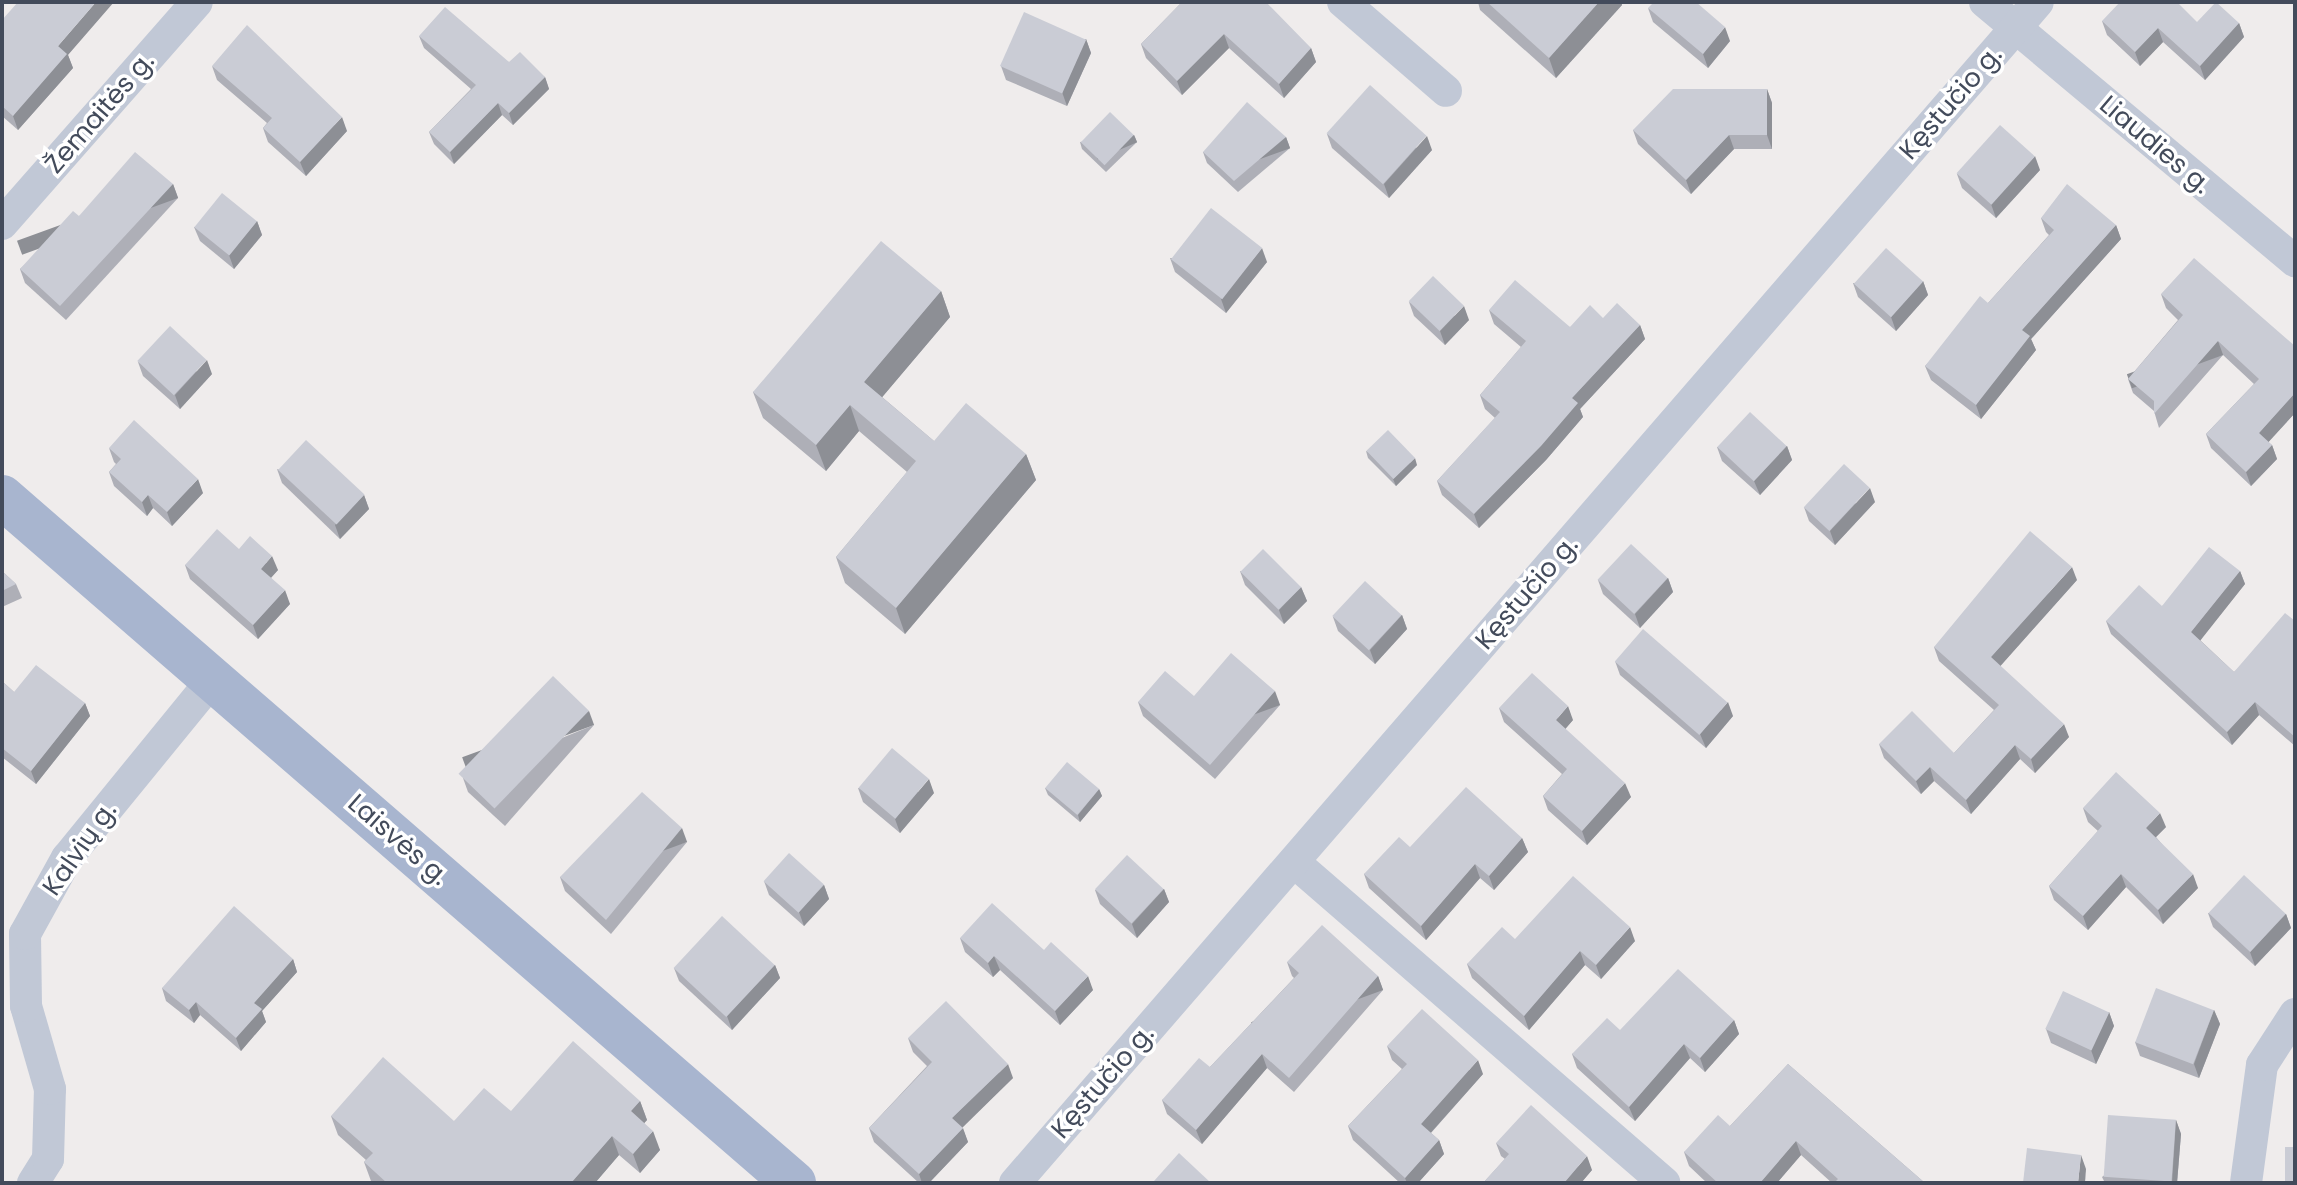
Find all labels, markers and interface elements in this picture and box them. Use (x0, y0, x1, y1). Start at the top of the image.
street label: Kęstučio g. (1893, 40, 2009, 166)
street label: Žemaitės g. (39, 46, 161, 180)
street label: Liaudies g. (2093, 90, 2217, 200)
street label: Kęstučio g. (1469, 530, 1585, 656)
street label: Laisvės g. (341, 788, 455, 892)
street label: Kalvių g. (36, 796, 124, 902)
street label: Kęstučio g. (1045, 1019, 1161, 1145)

